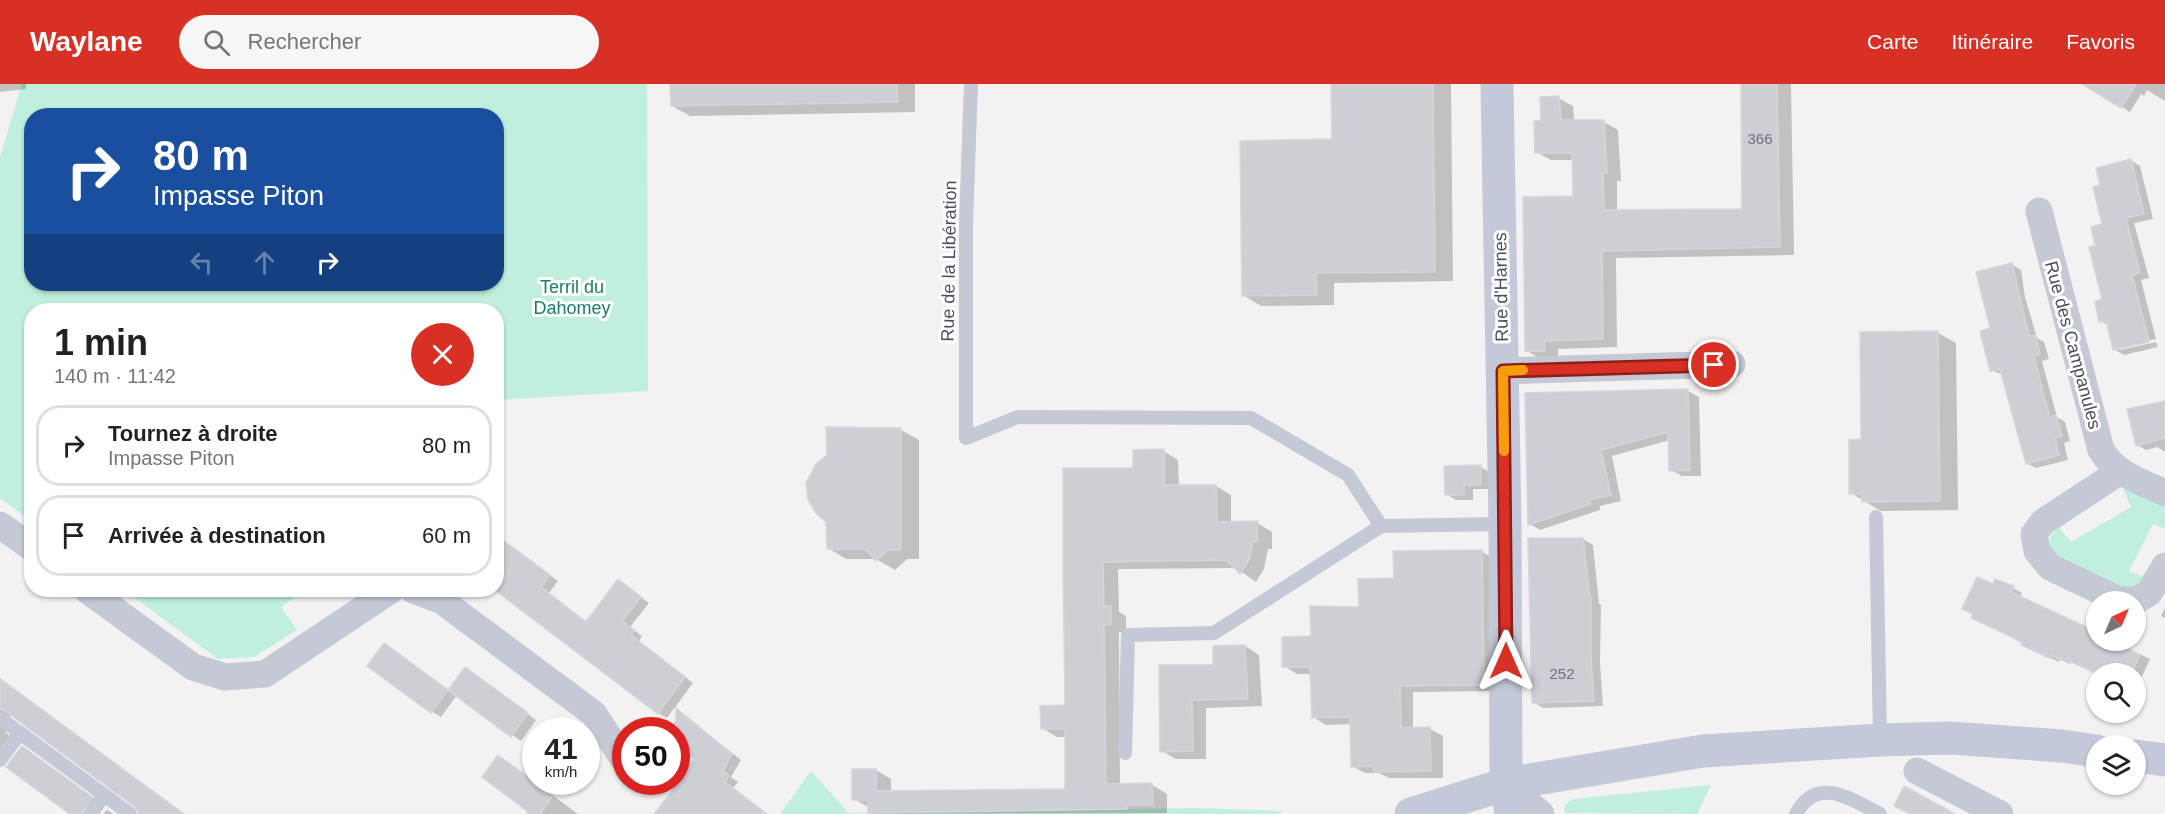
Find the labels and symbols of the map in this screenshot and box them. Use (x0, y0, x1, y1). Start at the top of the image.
house number: 366 (1747, 130, 1773, 147)
street label: Rue de la Libération (938, 180, 960, 342)
street label: Rue d'Harnes (1490, 232, 1512, 342)
street label: Rue des Campanules (2041, 259, 2105, 431)
park label: Terril du Dahomey (533, 277, 611, 318)
pin (1688, 339, 1739, 390)
north arrow (2086, 591, 2146, 651)
position arrow (1474, 629, 1538, 693)
house number: 252 (1549, 665, 1575, 682)
speed limit sign: 50 (612, 717, 690, 795)

